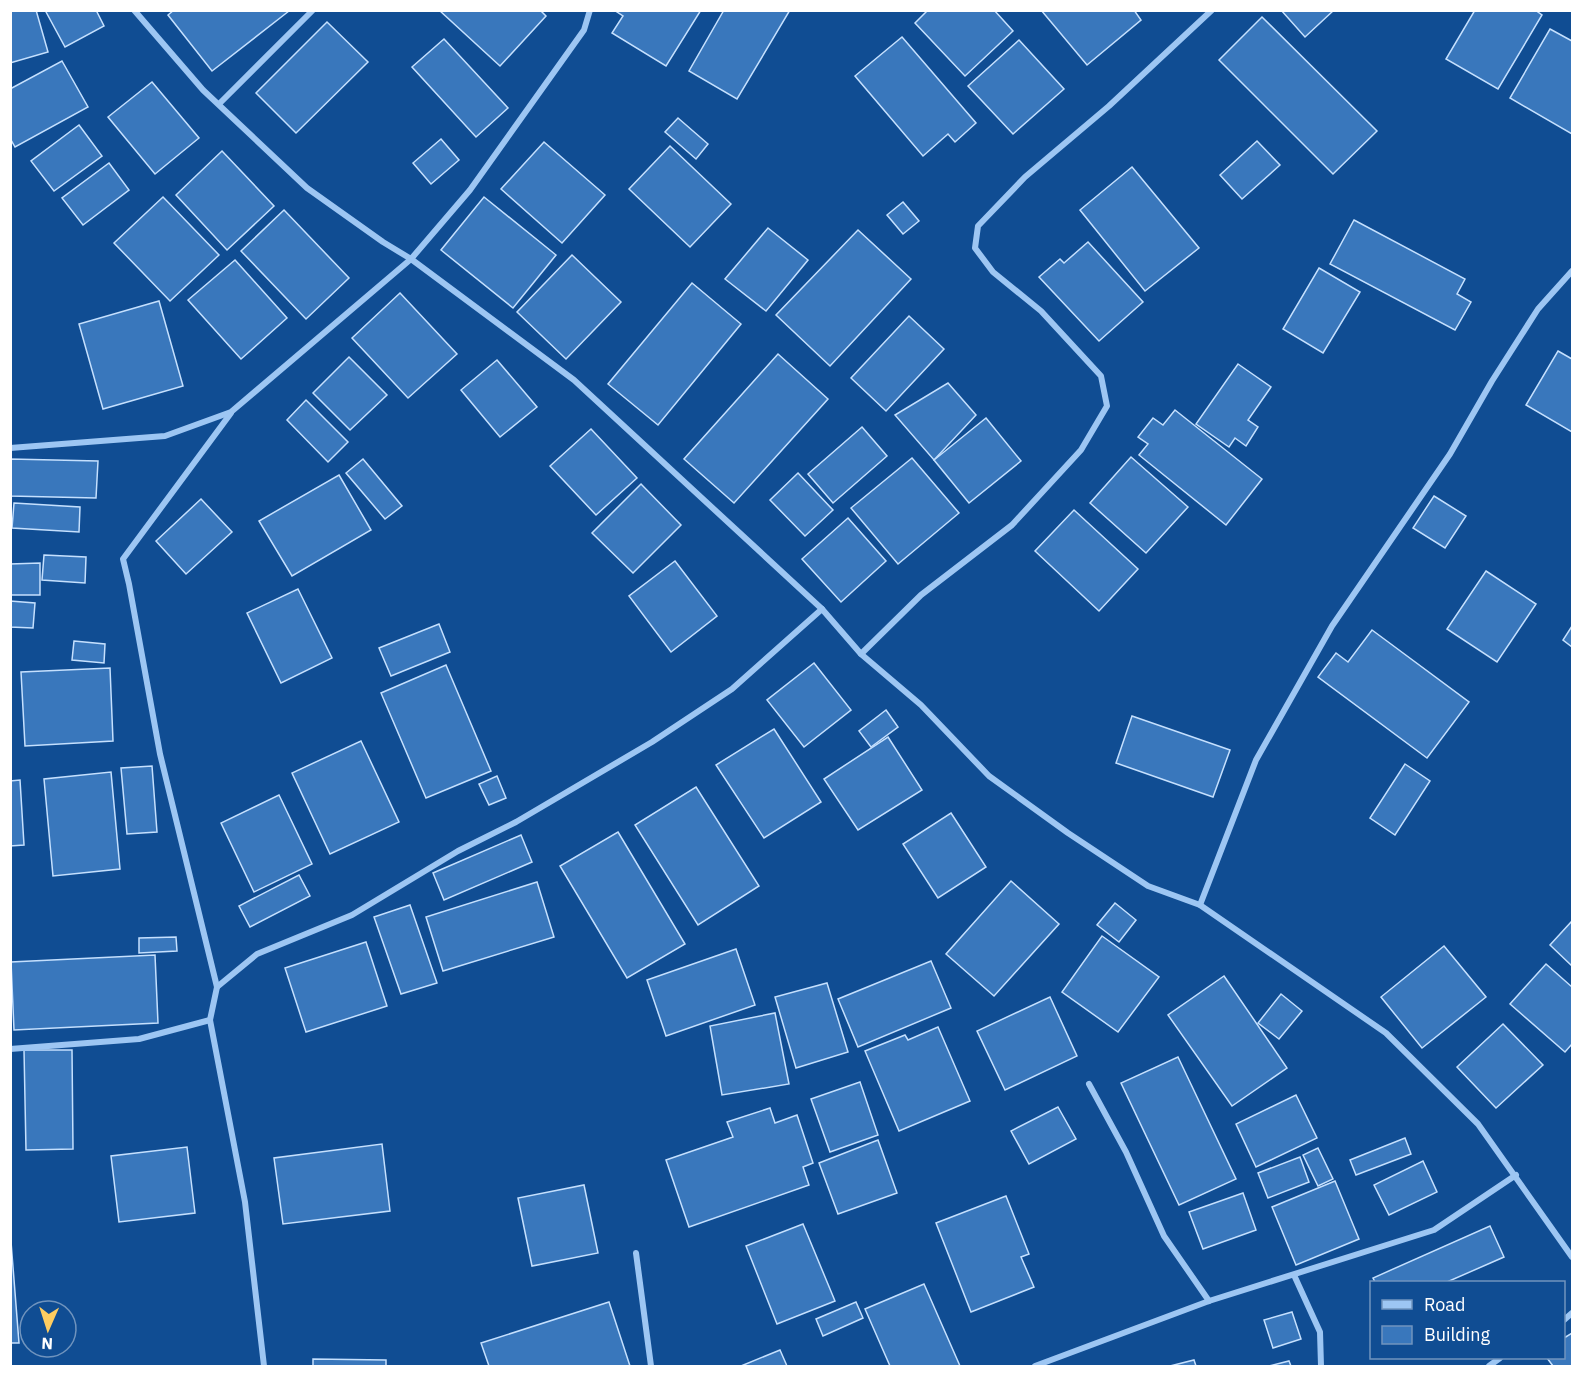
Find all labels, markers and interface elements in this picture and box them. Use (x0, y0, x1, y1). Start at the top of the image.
legend (1370, 1281, 1565, 1359)
text: Road (1424, 1293, 1465, 1316)
north arrow (18, 1299, 78, 1359)
text: Building (1424, 1323, 1491, 1346)
text: N (41, 1334, 54, 1354)

